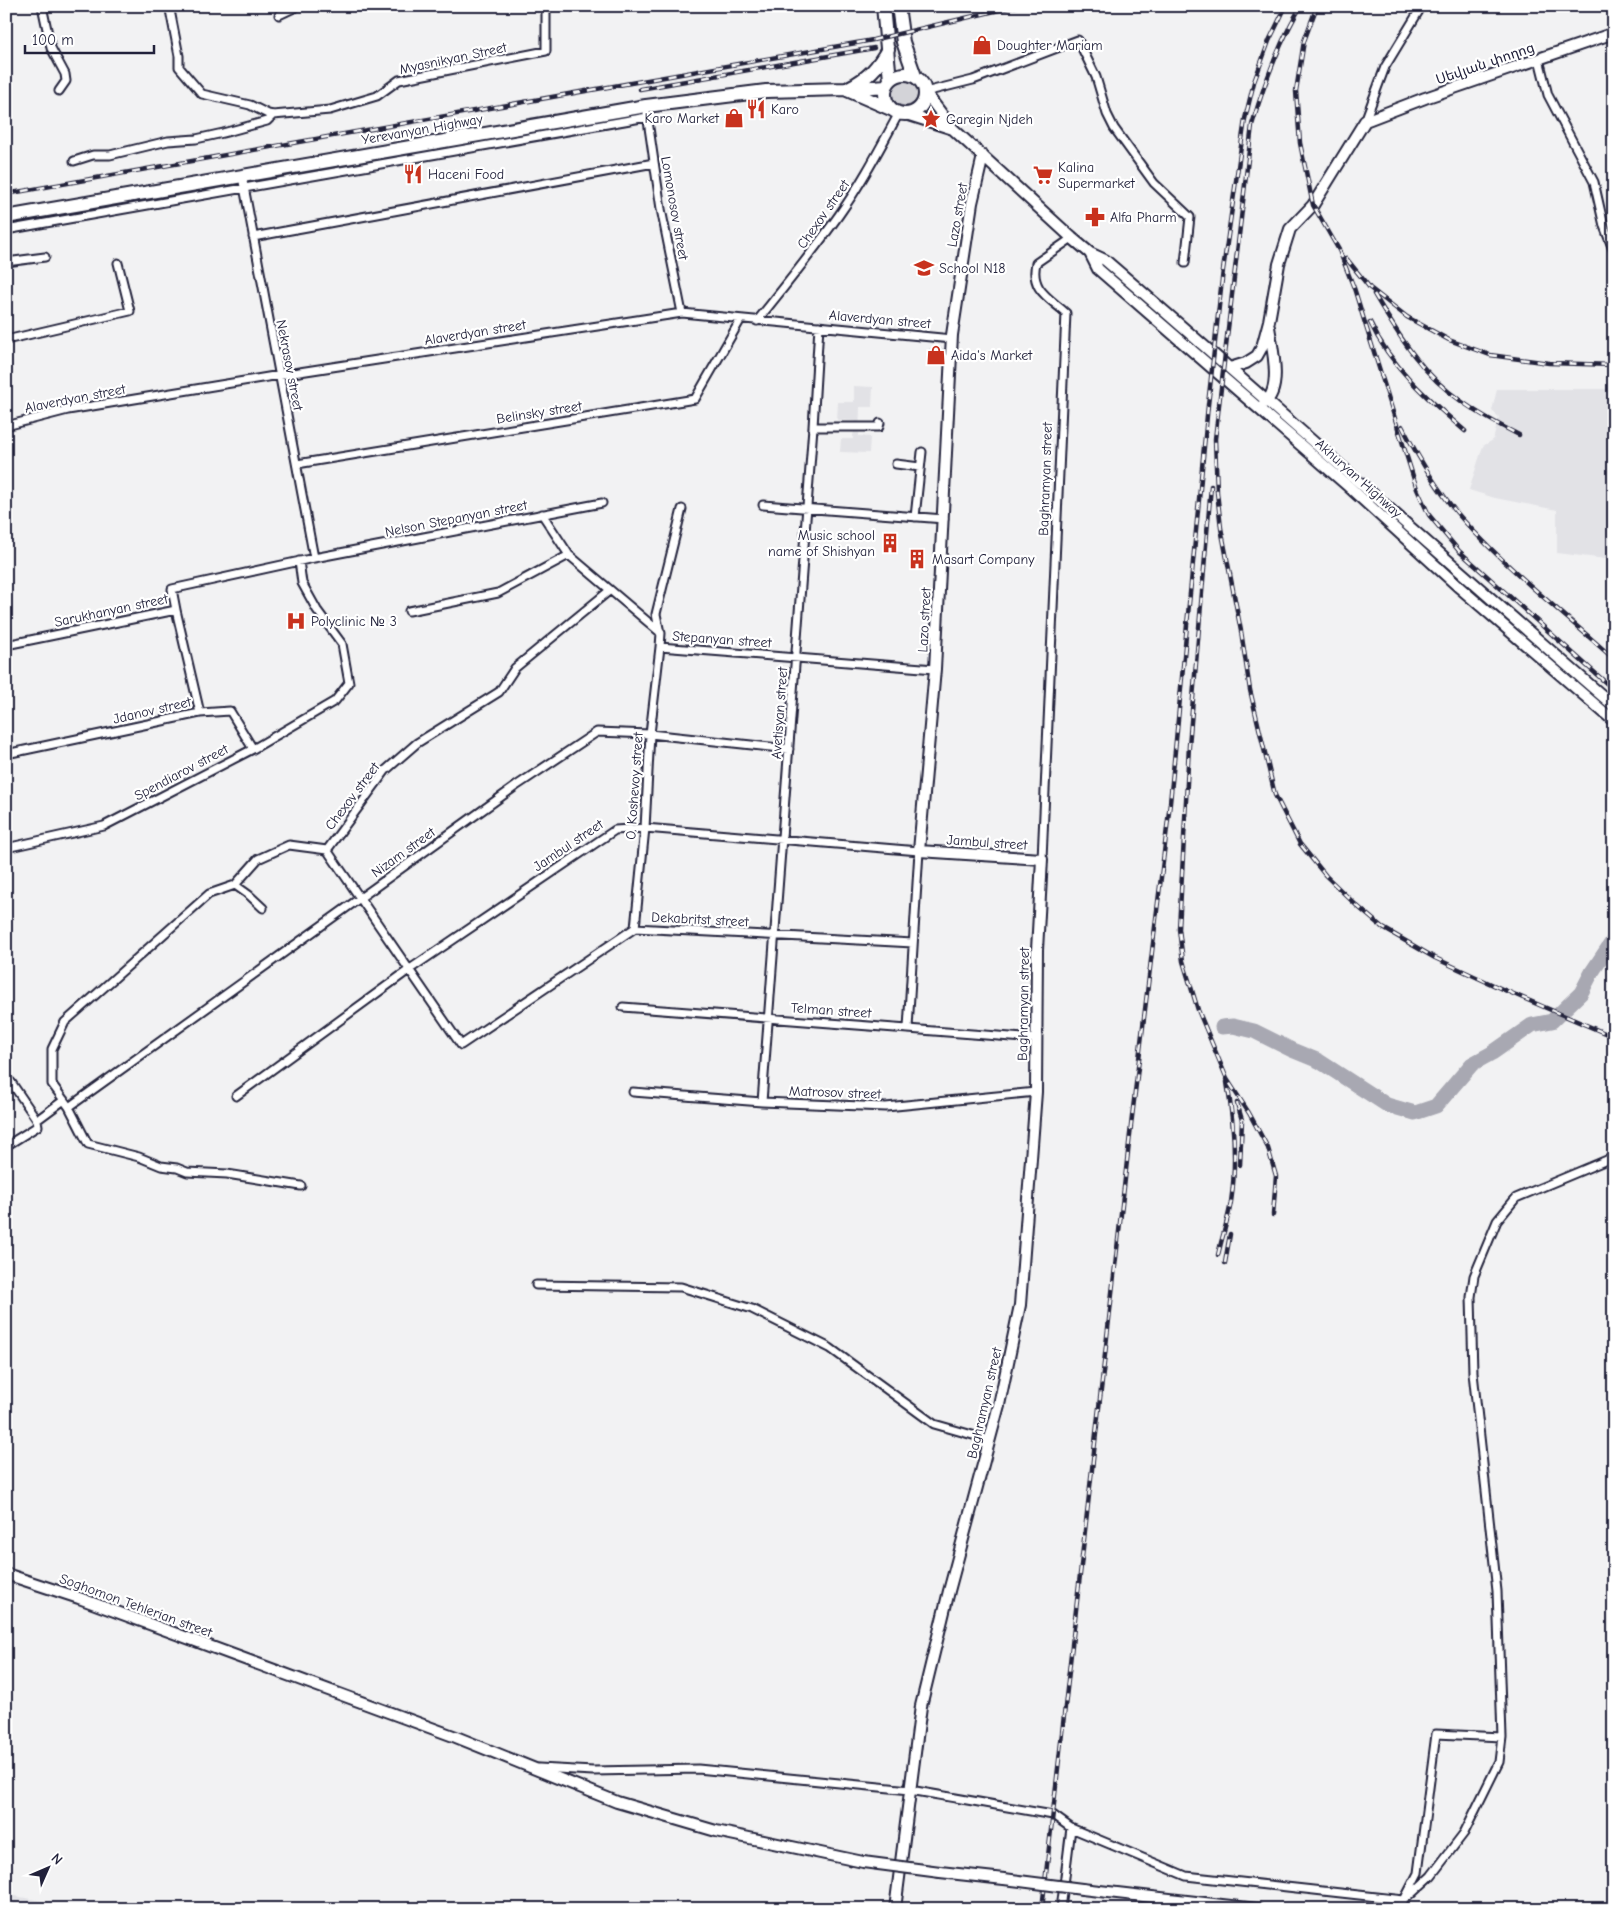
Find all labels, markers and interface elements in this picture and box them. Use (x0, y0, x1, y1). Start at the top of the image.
scale bar (25, 22, 154, 54)
text: 100 m (32, 31, 74, 49)
shop icon: Doughter Mariam (971, 34, 993, 56)
place label: Doughter Mariam (997, 37, 1103, 54)
street label: Myasnikyan Street (398, 39, 509, 78)
street label: Սեվյան փողոց (1434, 39, 1537, 88)
restaurant icon: Karo (745, 98, 767, 120)
place label: Karo (771, 101, 799, 118)
shop icon: Karo Market (723, 107, 745, 129)
place icon: Garegin Njdeh (920, 108, 942, 130)
street label: Yerevanyan Highway (360, 110, 485, 149)
place label: Karo Market (645, 110, 720, 127)
place label: Garegin Njdeh (946, 111, 1033, 128)
street label: Lomonosov street (657, 155, 692, 262)
place label: Kalina Supermarket (1058, 159, 1136, 192)
restaurant icon: Haceni Food (402, 163, 424, 185)
supermarket icon: Kalina Supermarket (1032, 164, 1054, 186)
place label: Haceni Food (428, 166, 504, 183)
street label: Chexov street (793, 176, 854, 252)
street label: Lazo street (943, 181, 972, 249)
pharmacy icon: Alfa Pharm (1084, 206, 1106, 228)
place label: Alfa Pharm (1110, 209, 1176, 226)
school or university icon: School N18 (913, 257, 935, 279)
place label: School N18 (939, 260, 1006, 277)
street label: Alaverdyan street (828, 307, 933, 333)
street label: Alaverdyan street (423, 316, 528, 349)
street label: Nekrasov street (272, 318, 307, 413)
shop icon: Aida's Market (925, 344, 947, 366)
place label: Aida's Market (951, 347, 1033, 364)
street label: Alaverdyan street (23, 380, 128, 417)
street label: Belinsky street (495, 397, 584, 428)
street label: Baghramyan street (1035, 421, 1056, 536)
street label: Akhuryan Highway (1312, 435, 1406, 522)
street label: Nelson Stepanyan street (384, 496, 530, 541)
place label: Music school name of Shishyan (768, 527, 875, 560)
building icon: Music school name of Shishyan (879, 532, 901, 554)
building icon: Masart Company (906, 548, 928, 570)
place label: Masart Company (932, 551, 1035, 568)
street label: Lazo street (914, 586, 935, 653)
street label: Sarukhanyan street (53, 590, 170, 631)
hospital icon: Polyclinic № 3 (285, 610, 307, 632)
place label: Polyclinic № 3 (311, 613, 397, 630)
street label: Stepanyan street (672, 628, 773, 652)
street label: Avetisyan street (768, 665, 791, 760)
street label: Jdanov street (111, 693, 194, 728)
street label: O. Koshevoy street (622, 731, 647, 840)
street label: Spendiarov street (131, 740, 232, 804)
street label: Chexov street (321, 758, 384, 834)
street label: Jambul street (530, 815, 607, 875)
street label: Nizam street (368, 823, 439, 881)
street label: Jambul street (946, 831, 1029, 854)
street label: Dekabritst street (651, 908, 750, 931)
street label: Baghramyan street (1014, 946, 1033, 1061)
street label: Telman street (790, 999, 873, 1022)
street label: Matrosov street (789, 1082, 882, 1103)
street label: Baghramyan street (963, 1345, 1006, 1460)
street label: Soghomon Tehlerian street (57, 1570, 215, 1641)
north arrow (22, 1842, 72, 1892)
text: N (48, 1850, 66, 1868)

